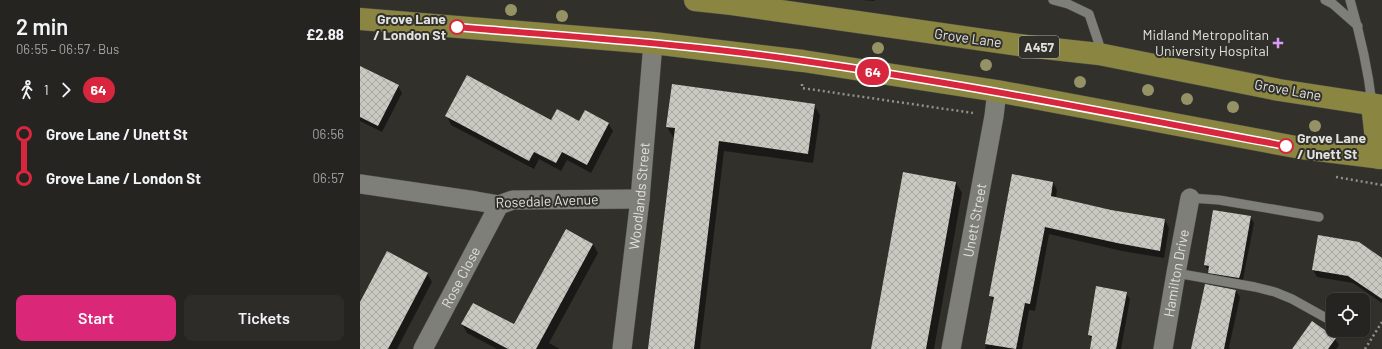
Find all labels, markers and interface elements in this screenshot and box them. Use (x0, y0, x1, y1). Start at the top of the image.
place label: Grove Lane / London St (373, 10, 446, 43)
text: 2 min (16, 13, 68, 39)
marker: Grove Lane / London St (449, 19, 465, 35)
street label: Grove Lane (933, 24, 1003, 51)
text: £2.88 (306, 25, 344, 43)
place label: Midland Metropolitan University Hospital (1143, 26, 1269, 59)
road number: A457 (1019, 36, 1059, 58)
marker: Midland Metropolitan University Hospital (1272, 37, 1284, 49)
text: 06:55 – 06:57 · Bus (16, 41, 119, 57)
line badge: 64 (855, 59, 891, 85)
text: 64 (865, 63, 881, 80)
street label: Grove Lane (1253, 75, 1323, 104)
icon: walk (16, 79, 38, 101)
icon: forward (55, 79, 77, 101)
text: 64 (91, 81, 107, 98)
text: 1 (44, 82, 49, 98)
text: Grove Lane / Unett St (46, 125, 188, 143)
text: 06:56 (312, 126, 344, 142)
place label: Grove Lane / Unett St (1297, 129, 1366, 162)
marker: Grove Lane / Unett St (1278, 138, 1294, 154)
street label: Woodlands Street (625, 142, 653, 251)
text: Grove Lane / London St (46, 169, 201, 187)
text: 06:57 (313, 170, 344, 186)
street label: Unett Street (959, 182, 989, 259)
street label: Rosedale Avenue (495, 190, 599, 211)
street label: Hamilton Drive (1160, 228, 1192, 318)
street label: Rose Close (437, 244, 483, 311)
map controls (1326, 293, 1370, 337)
button: locate (1326, 293, 1370, 337)
button: Start (16, 295, 176, 341)
button: Tickets (184, 295, 344, 341)

